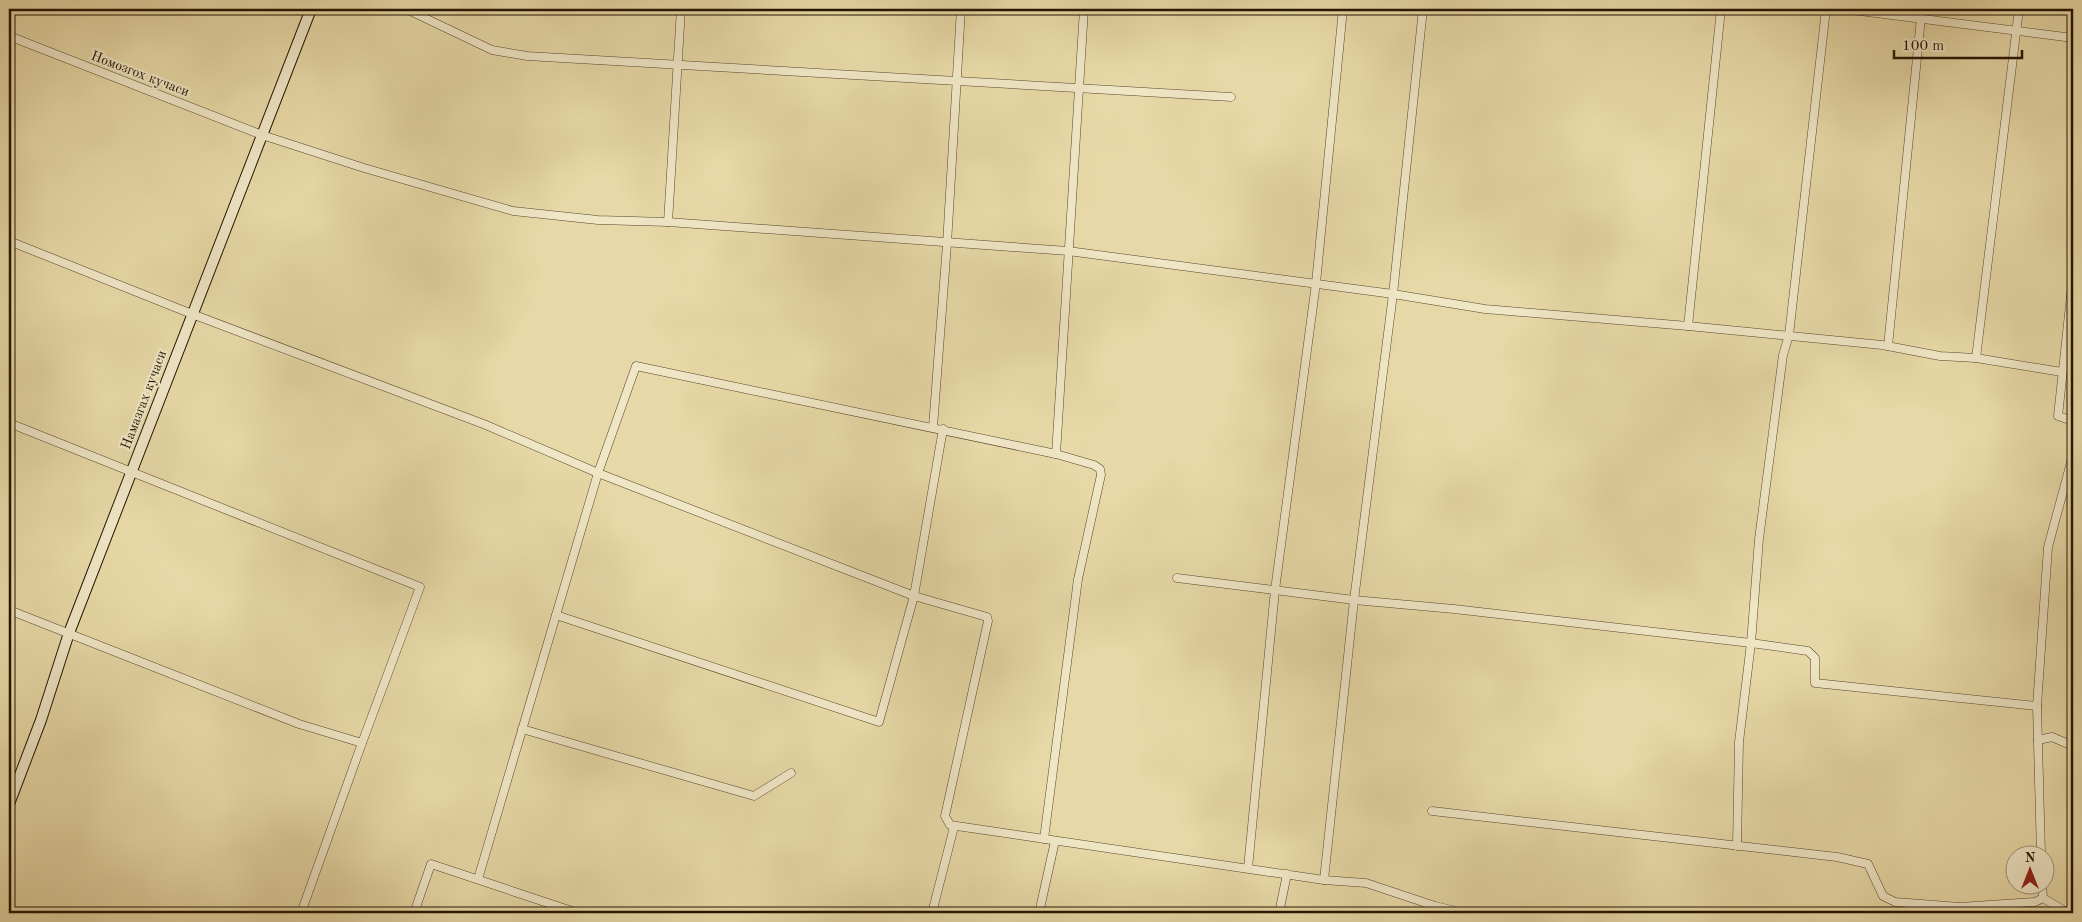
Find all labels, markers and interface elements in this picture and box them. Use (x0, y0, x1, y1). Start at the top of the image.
scale bar (1894, 28, 2022, 60)
text: 100 m (1902, 39, 1944, 54)
street label: Номозгох кучаси (89, 49, 191, 99)
street label: Намазгах кучаси (119, 349, 169, 451)
north arrow (2004, 844, 2054, 894)
text: N (2025, 851, 2036, 865)

